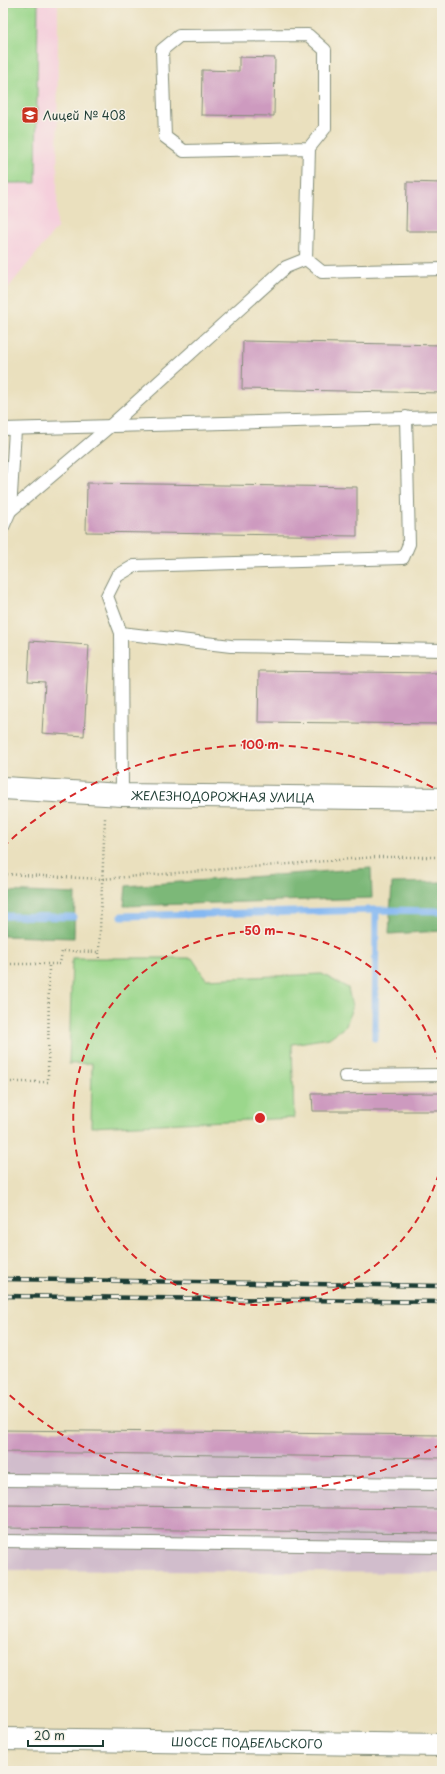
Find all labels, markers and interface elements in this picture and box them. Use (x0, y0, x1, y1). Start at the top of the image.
school or university icon: Лицей № 408 (20, 105, 40, 125)
place label: Лицей № 408 (43, 106, 126, 124)
text: 100 m (241, 735, 279, 753)
street label: ЖЕЛЕЗНОДОРОЖНАЯ УЛИЦА (131, 786, 315, 806)
text: 50 m (244, 921, 276, 939)
centre of rings (253, 1111, 267, 1125)
scale bar (28, 1722, 103, 1748)
text: 20 m (34, 1726, 65, 1744)
street label: ШОССЕ ПОДБЕЛЬСКОГО (171, 1732, 323, 1752)

